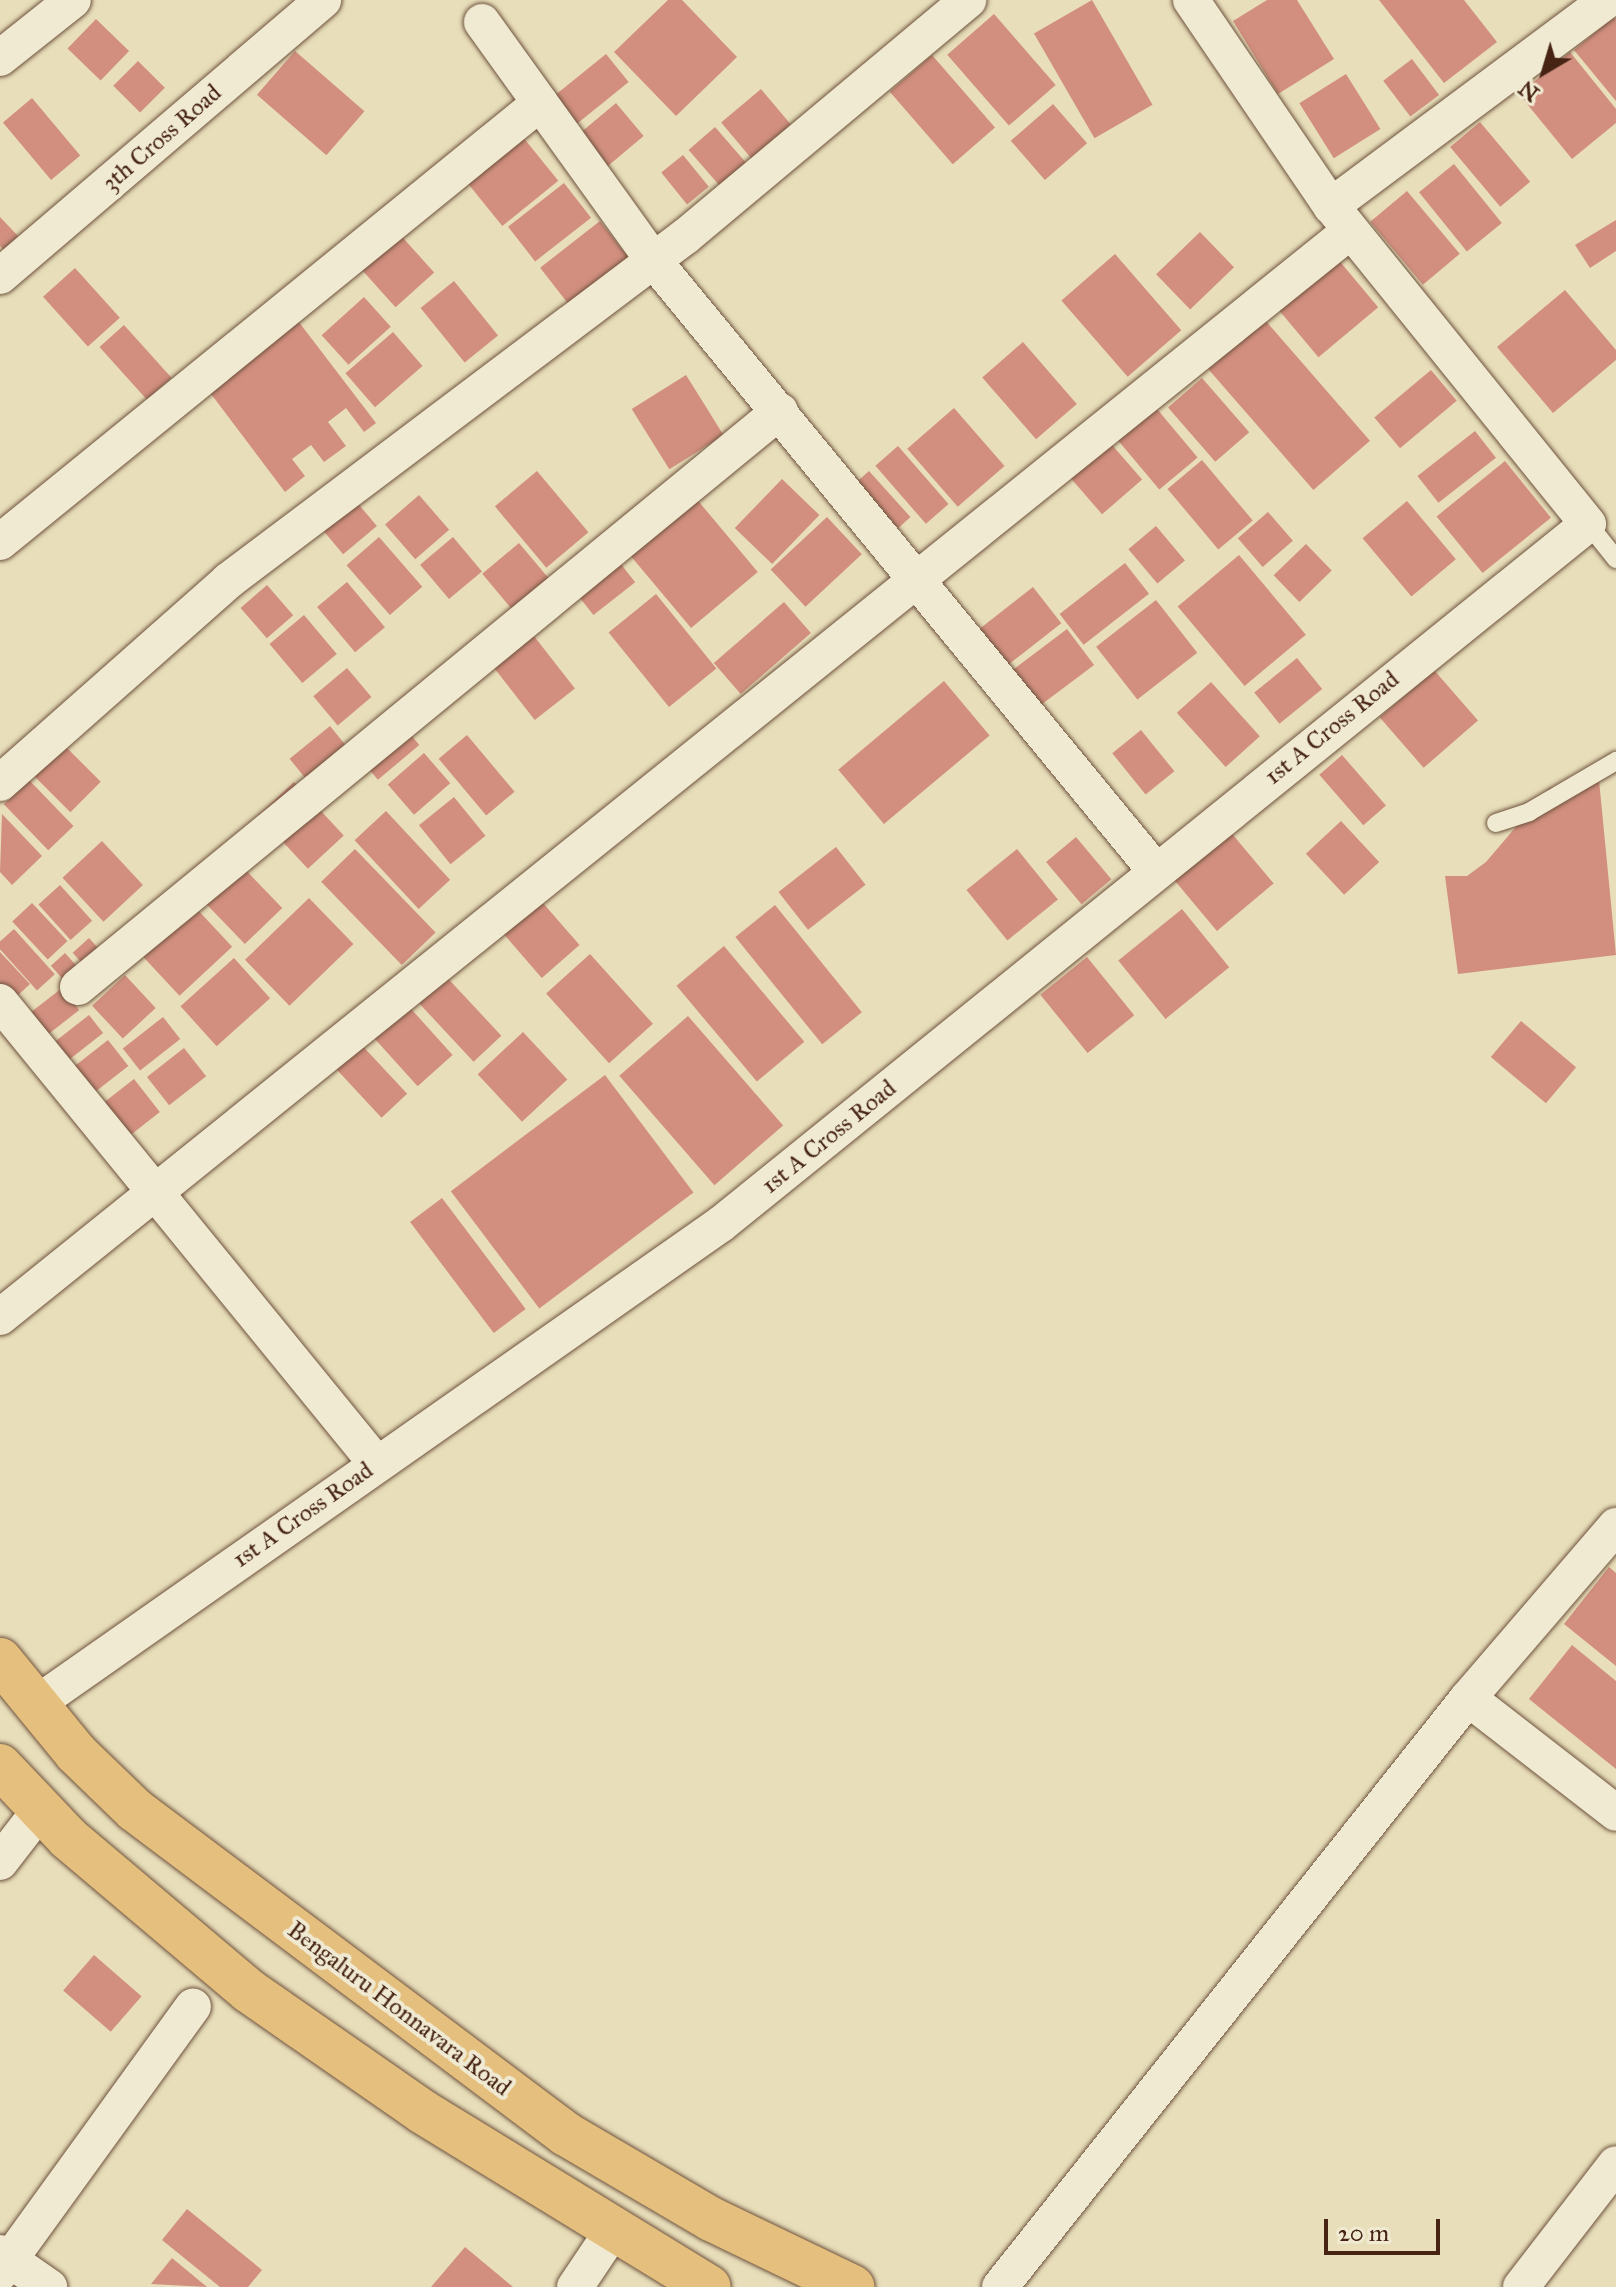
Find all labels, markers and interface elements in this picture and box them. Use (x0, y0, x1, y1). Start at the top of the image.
north arrow (1504, 32, 1584, 112)
text: N (1513, 75, 1545, 108)
street label: 3th Cross Road (97, 79, 227, 197)
street label: 1st A Cross Road (1259, 665, 1405, 791)
street label: 1st A Cross Road (756, 1074, 902, 1200)
street label: 1st A Cross Road (227, 1456, 379, 1574)
street label: Bengaluru Honnavara Road (282, 1916, 516, 2102)
scale bar (1328, 2203, 1444, 2253)
text: 20 m (1338, 2218, 1389, 2248)

